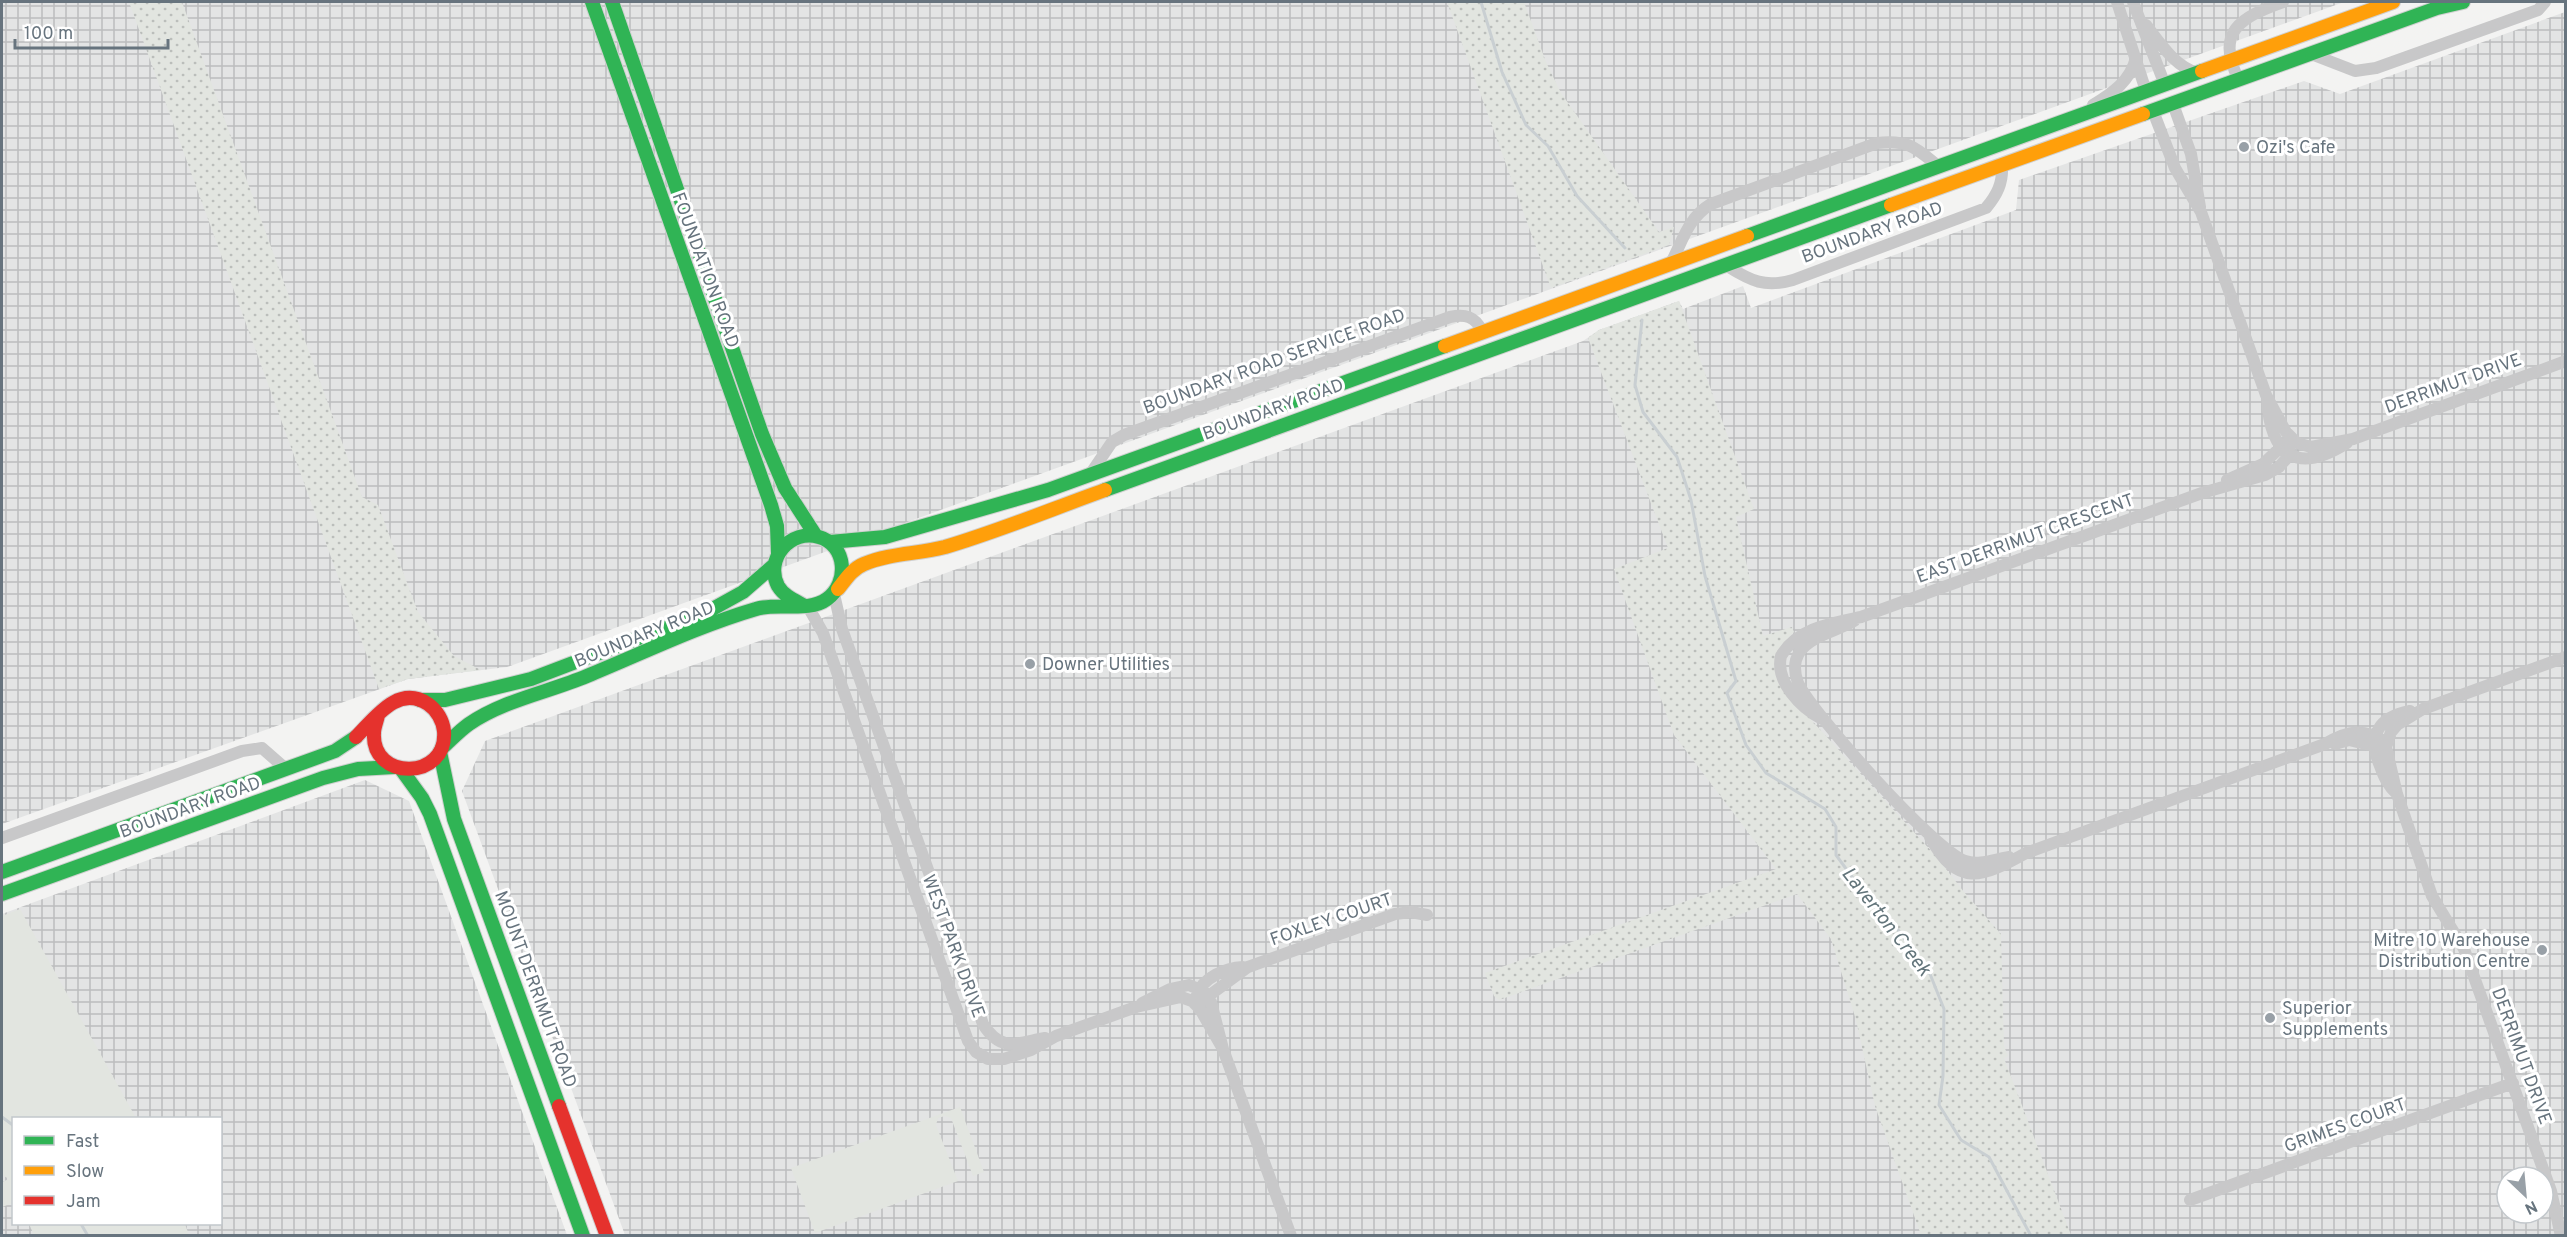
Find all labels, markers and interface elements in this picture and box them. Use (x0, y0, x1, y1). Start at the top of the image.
scale bar (15, 12, 168, 50)
text: 100 m (24, 23, 73, 46)
place label: Ozi's Cafe (2256, 137, 2335, 160)
marker: Ozi's Cafe (2237, 140, 2251, 154)
street label: FOUNDATION ROAD (666, 190, 743, 351)
street label: BOUNDARY ROAD (1799, 197, 1946, 270)
street label: BOUNDARY ROAD SERVICE ROAD (1140, 303, 1408, 419)
street label: DERRIMUT DRIVE (2382, 349, 2525, 420)
street label: BOUNDARY ROAD (1199, 373, 1347, 445)
street label: EAST DERRIMUT CRESCENT (1914, 489, 2138, 590)
street label: BOUNDARY ROAD (571, 597, 718, 674)
place label: Downer Utilities (1042, 654, 1170, 677)
marker: Downer Utilities (1023, 657, 1037, 671)
street label: BOUNDARY ROAD (117, 772, 264, 845)
water label: Laverton Creek (1835, 862, 1937, 983)
street label: WEST PARK DRIVE (916, 872, 989, 1021)
street label: MOUNT DERRIMUT ROAD (488, 888, 581, 1091)
street label: FOXLEY COURT (1267, 889, 1396, 952)
place label: Mitre 10 Warehouse Distribution Centre (2373, 930, 2530, 974)
marker: Mitre 10 Warehouse Distribution Centre (2535, 943, 2549, 957)
street label: DERRIMUT DRIVE (2485, 985, 2556, 1128)
place label: Superior Supplements (2282, 998, 2388, 1042)
marker: Superior Supplements (2263, 1011, 2277, 1025)
street label: GRIMES COURT (2281, 1094, 2410, 1159)
legend (12, 1117, 222, 1225)
text: Fast (66, 1131, 99, 1154)
text: Slow (66, 1161, 104, 1184)
north arrow (2495, 1165, 2555, 1225)
text: Jam (66, 1191, 101, 1214)
text: N (2521, 1195, 2540, 1218)

